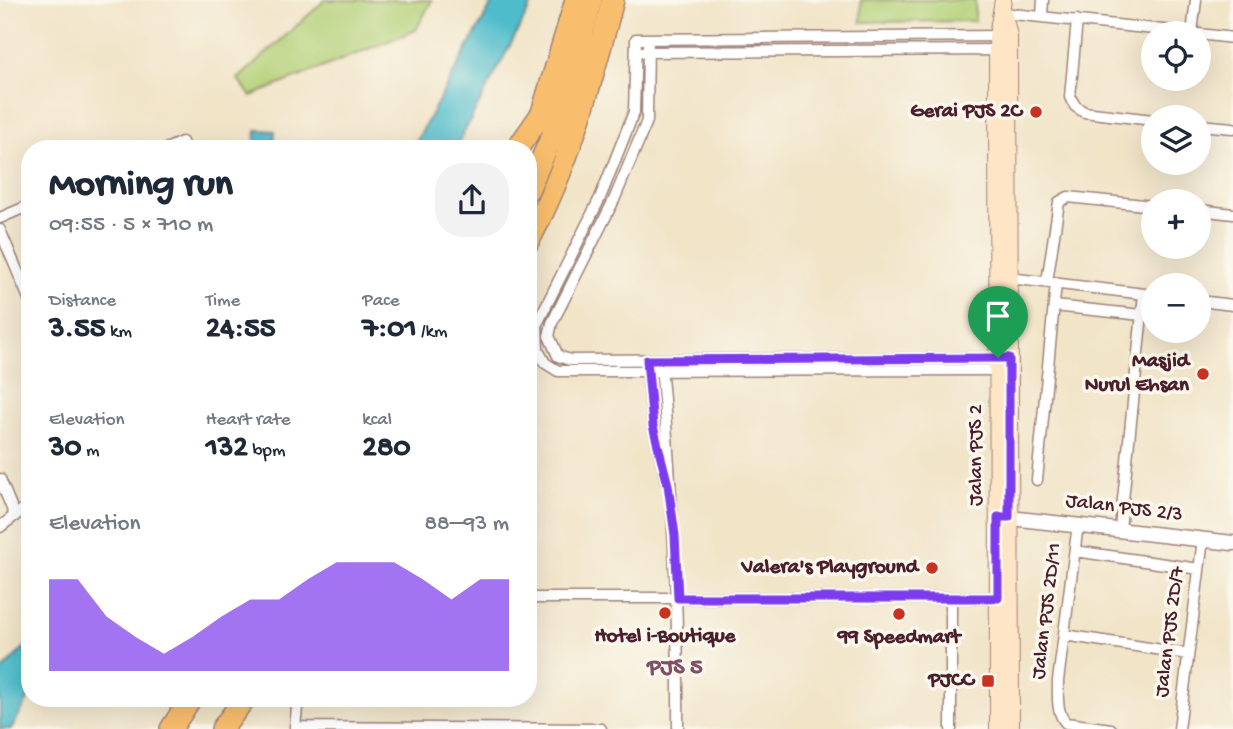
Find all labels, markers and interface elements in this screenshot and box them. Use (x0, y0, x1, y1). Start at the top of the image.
map controls (1141, 21, 1211, 343)
button: locate (1141, 21, 1211, 91)
place label: Gerai PJS 2C (910, 100, 1024, 125)
marker: Gerai PJS 2C (1028, 104, 1044, 120)
button: layers (1141, 105, 1211, 175)
button: share (435, 163, 509, 237)
text: Morning run (49, 164, 233, 208)
button: + (1141, 189, 1211, 259)
text: 09:55 · 5 × 710 m (49, 212, 213, 239)
button: − (1141, 273, 1211, 343)
pin (968, 286, 1028, 358)
text: Distance (49, 290, 116, 313)
text: Time (206, 290, 240, 313)
text: Pace (362, 290, 400, 313)
icon: arrive (979, 297, 1017, 335)
text: 3.55 (49, 313, 106, 348)
text: 24:55 (206, 313, 276, 348)
text: 7:01 (362, 313, 417, 348)
text: km (106, 321, 132, 344)
text: /km (417, 321, 448, 344)
place label: Masjid Nurul Ehsan (1085, 350, 1192, 399)
marker: Masjid Nurul Ehsan (1195, 366, 1211, 382)
street label: Jalan PJS 2 (965, 404, 990, 506)
text: Elevation (49, 409, 125, 432)
text: Heart rate (206, 409, 291, 432)
text: kcal (362, 409, 392, 432)
text: 30 (49, 432, 82, 467)
text: 132 (206, 432, 248, 467)
text: 280 (362, 432, 411, 467)
text: m (82, 440, 100, 463)
text: bpm (248, 440, 285, 463)
street label: Jalan PJS 2/3 (1064, 489, 1184, 529)
text: Elevation (49, 511, 140, 538)
text: 88–93 m (424, 511, 509, 538)
street label: Jalan PJS 2D/11 (1027, 541, 1069, 681)
place label: Valera's Playground (740, 556, 921, 581)
marker: Valera's Playground (924, 560, 940, 576)
street label: Jalan PJS 2D/7 (1151, 564, 1192, 699)
marker: Hotel i-Boutique (657, 605, 673, 621)
marker: 99 Speedmart (891, 606, 907, 622)
place label: Hotel i-Boutique (595, 625, 737, 650)
place label: 99 Speedmart (837, 626, 963, 651)
district label: PJS 5 (645, 654, 703, 683)
place label: PJCC (928, 669, 976, 694)
marker: PJCC (980, 673, 996, 689)

